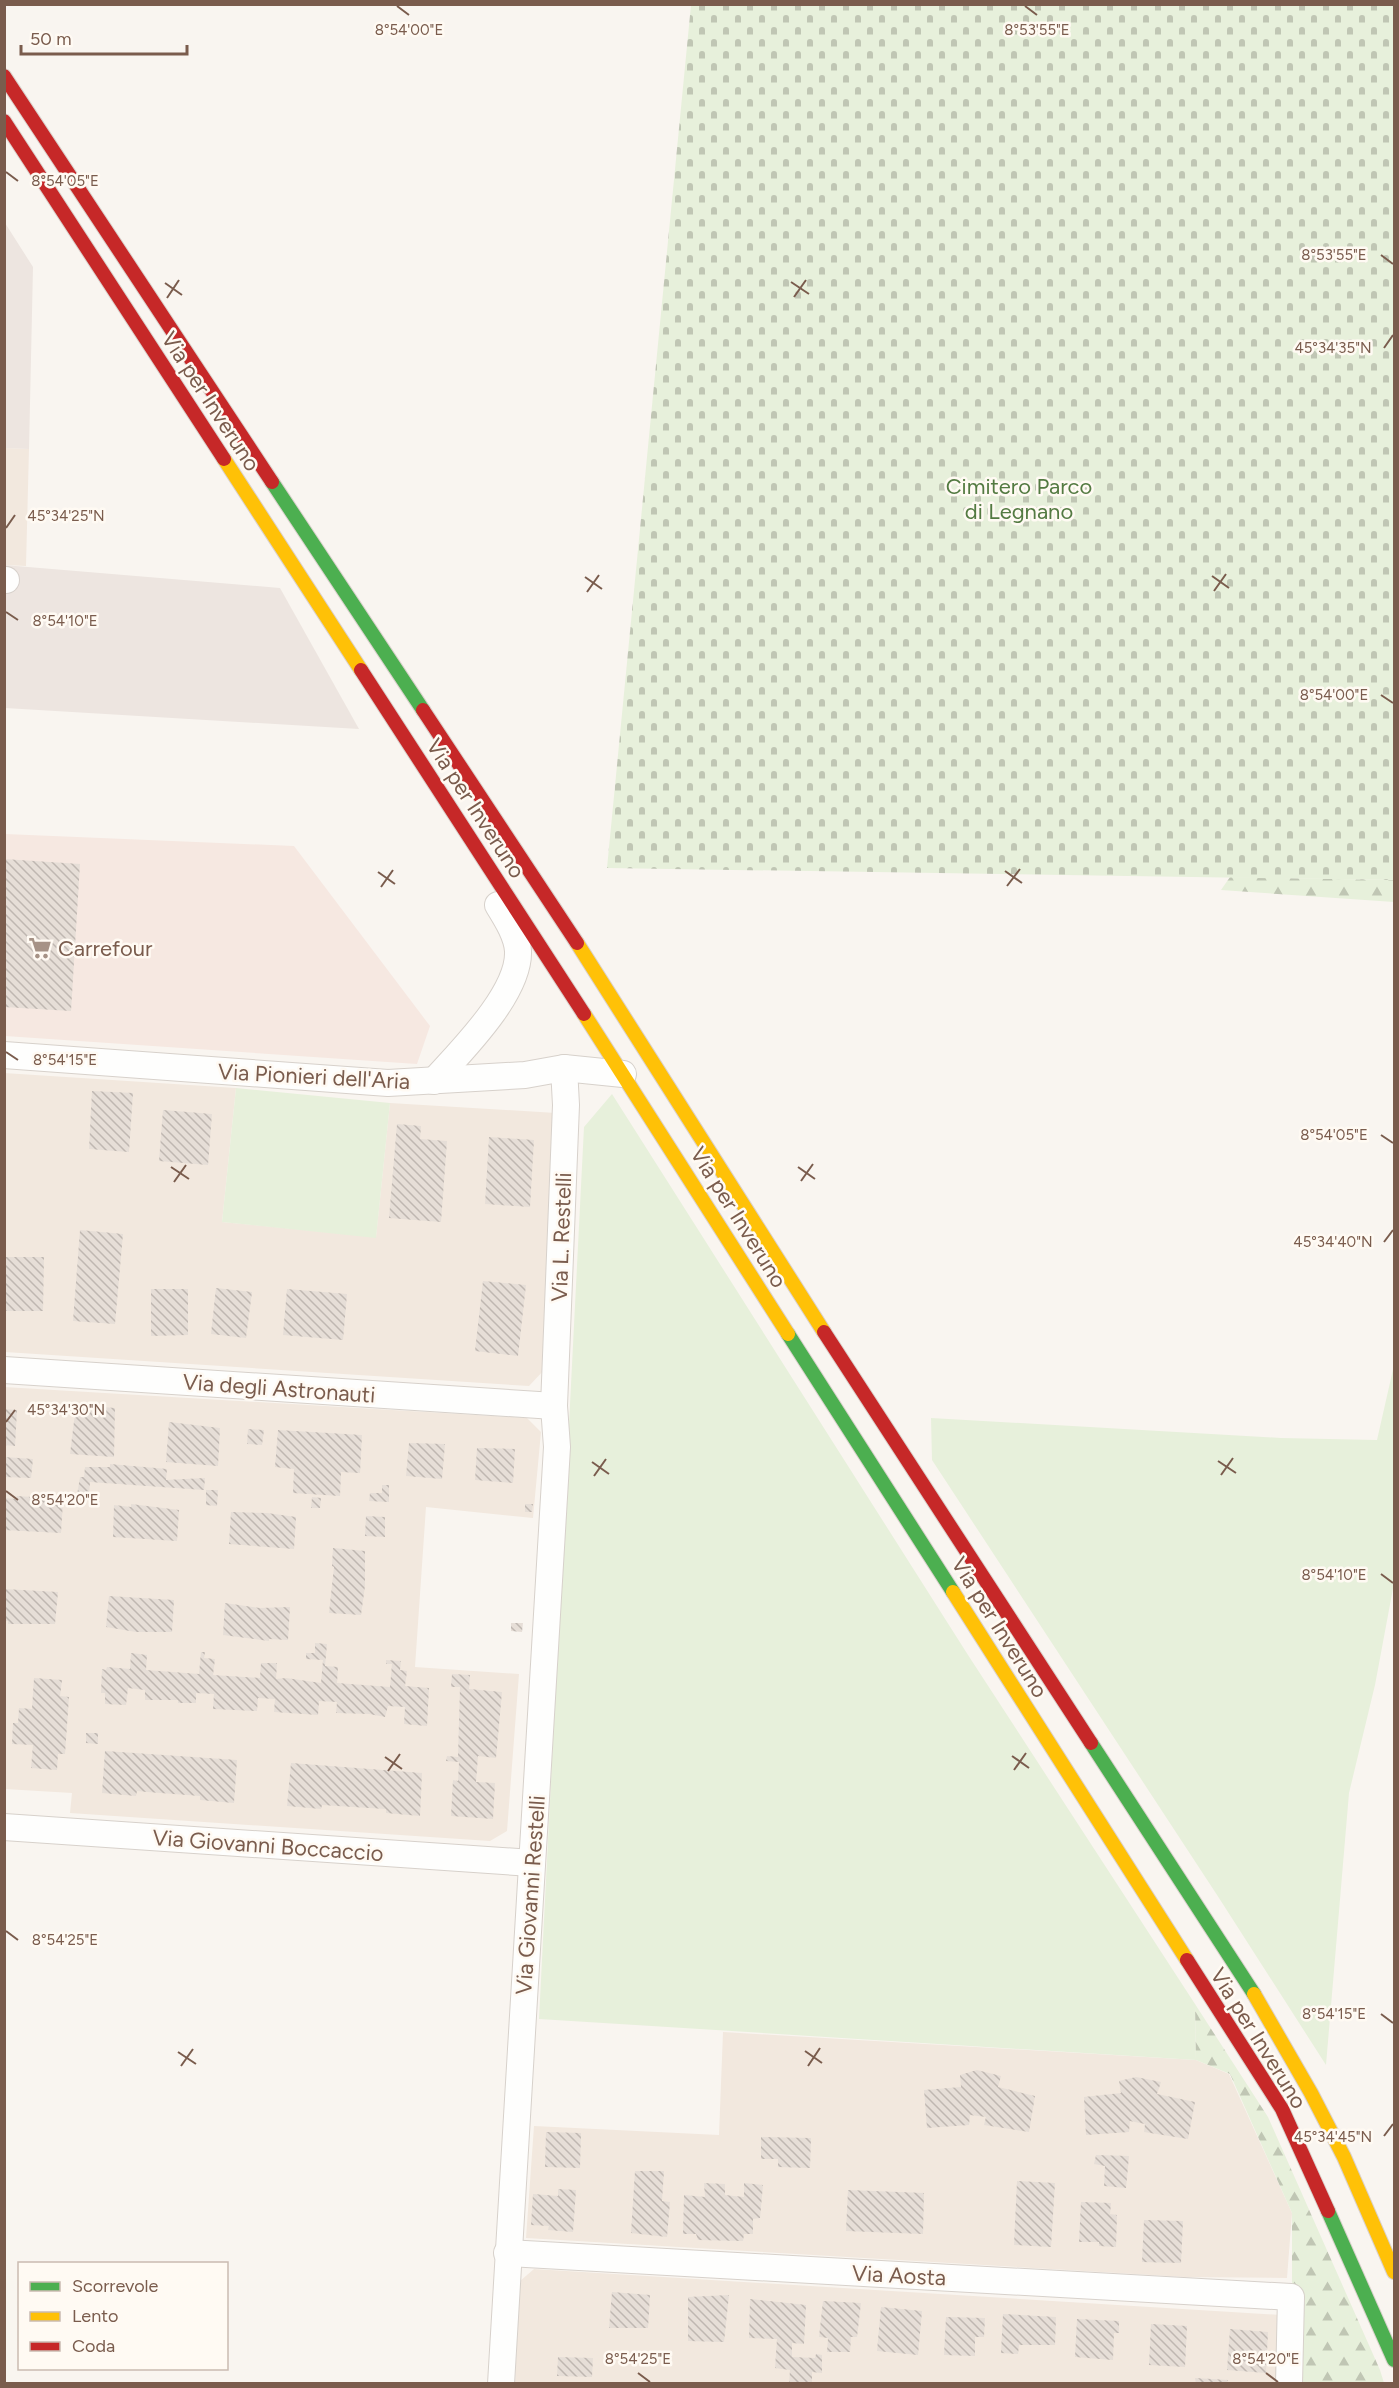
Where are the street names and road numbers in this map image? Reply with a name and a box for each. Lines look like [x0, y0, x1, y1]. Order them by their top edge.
street label: Via per Inveruno [155, 326, 266, 476]
street label: Via per Inveruno [420, 733, 531, 883]
street label: Via Pionieri dell'Aria [217, 1058, 411, 1095]
street label: Via per Inveruno [684, 1142, 793, 1293]
street label: Via L. Restelli [546, 1172, 577, 1302]
street label: Via degli Astronauti [182, 1368, 376, 1409]
street label: Via per Inveruno [945, 1552, 1054, 1703]
street label: Via Giovanni Restelli [510, 1794, 551, 1996]
street label: Via Giovanni Boccaccio [151, 1824, 384, 1867]
street label: Via per Inveruno [1204, 1963, 1313, 2114]
street label: Via Aosta [851, 2260, 947, 2291]

